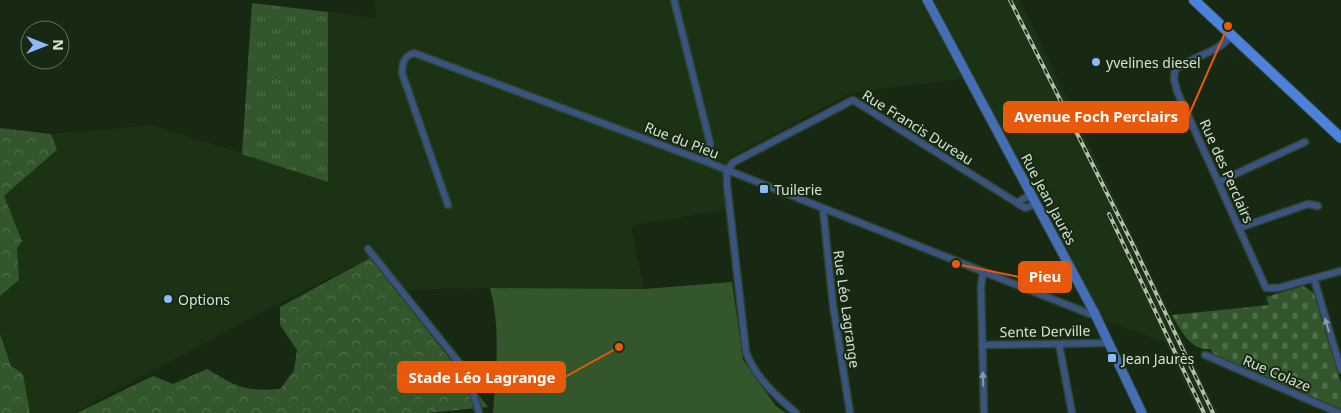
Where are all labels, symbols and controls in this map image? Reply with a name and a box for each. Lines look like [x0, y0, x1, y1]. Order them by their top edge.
north arrow [20, 20, 70, 70]
text: N [49, 39, 68, 51]
place label: yvelines diesel [1106, 53, 1201, 72]
marker: yvelines diesel [1090, 56, 1102, 68]
street label: Rue Francis Dureau [859, 85, 977, 169]
callout: Avenue Foch Perclairs [1004, 102, 1188, 132]
text: Avenue Foch Perclairs [1014, 106, 1178, 126]
street label: Rue des Perclairs [1196, 116, 1259, 226]
street label: Rue du Pieu [642, 117, 722, 163]
street label: Rue Jean Jaurès [1017, 150, 1081, 248]
place label: Tuilerie [774, 180, 822, 199]
marker: Tuilerie [758, 183, 770, 195]
street label: Rue Léo Lagrange [829, 249, 865, 369]
callout: Pieu [1019, 262, 1071, 292]
text: Pieu [1029, 266, 1061, 286]
place label: Options [178, 290, 230, 309]
marker: Options [162, 293, 174, 305]
one-way arrow [1323, 317, 1331, 332]
street label: Sente Derville [1000, 321, 1091, 341]
place label: Jean Jaurès [1120, 349, 1195, 368]
street label: Rue Colaze [1240, 350, 1314, 396]
marker: Jean Jaurès [1106, 352, 1118, 364]
callout: Stade Léo Lagrange [398, 362, 565, 392]
text: Stade Léo Lagrange [408, 367, 556, 387]
one-way arrow [979, 371, 987, 387]

